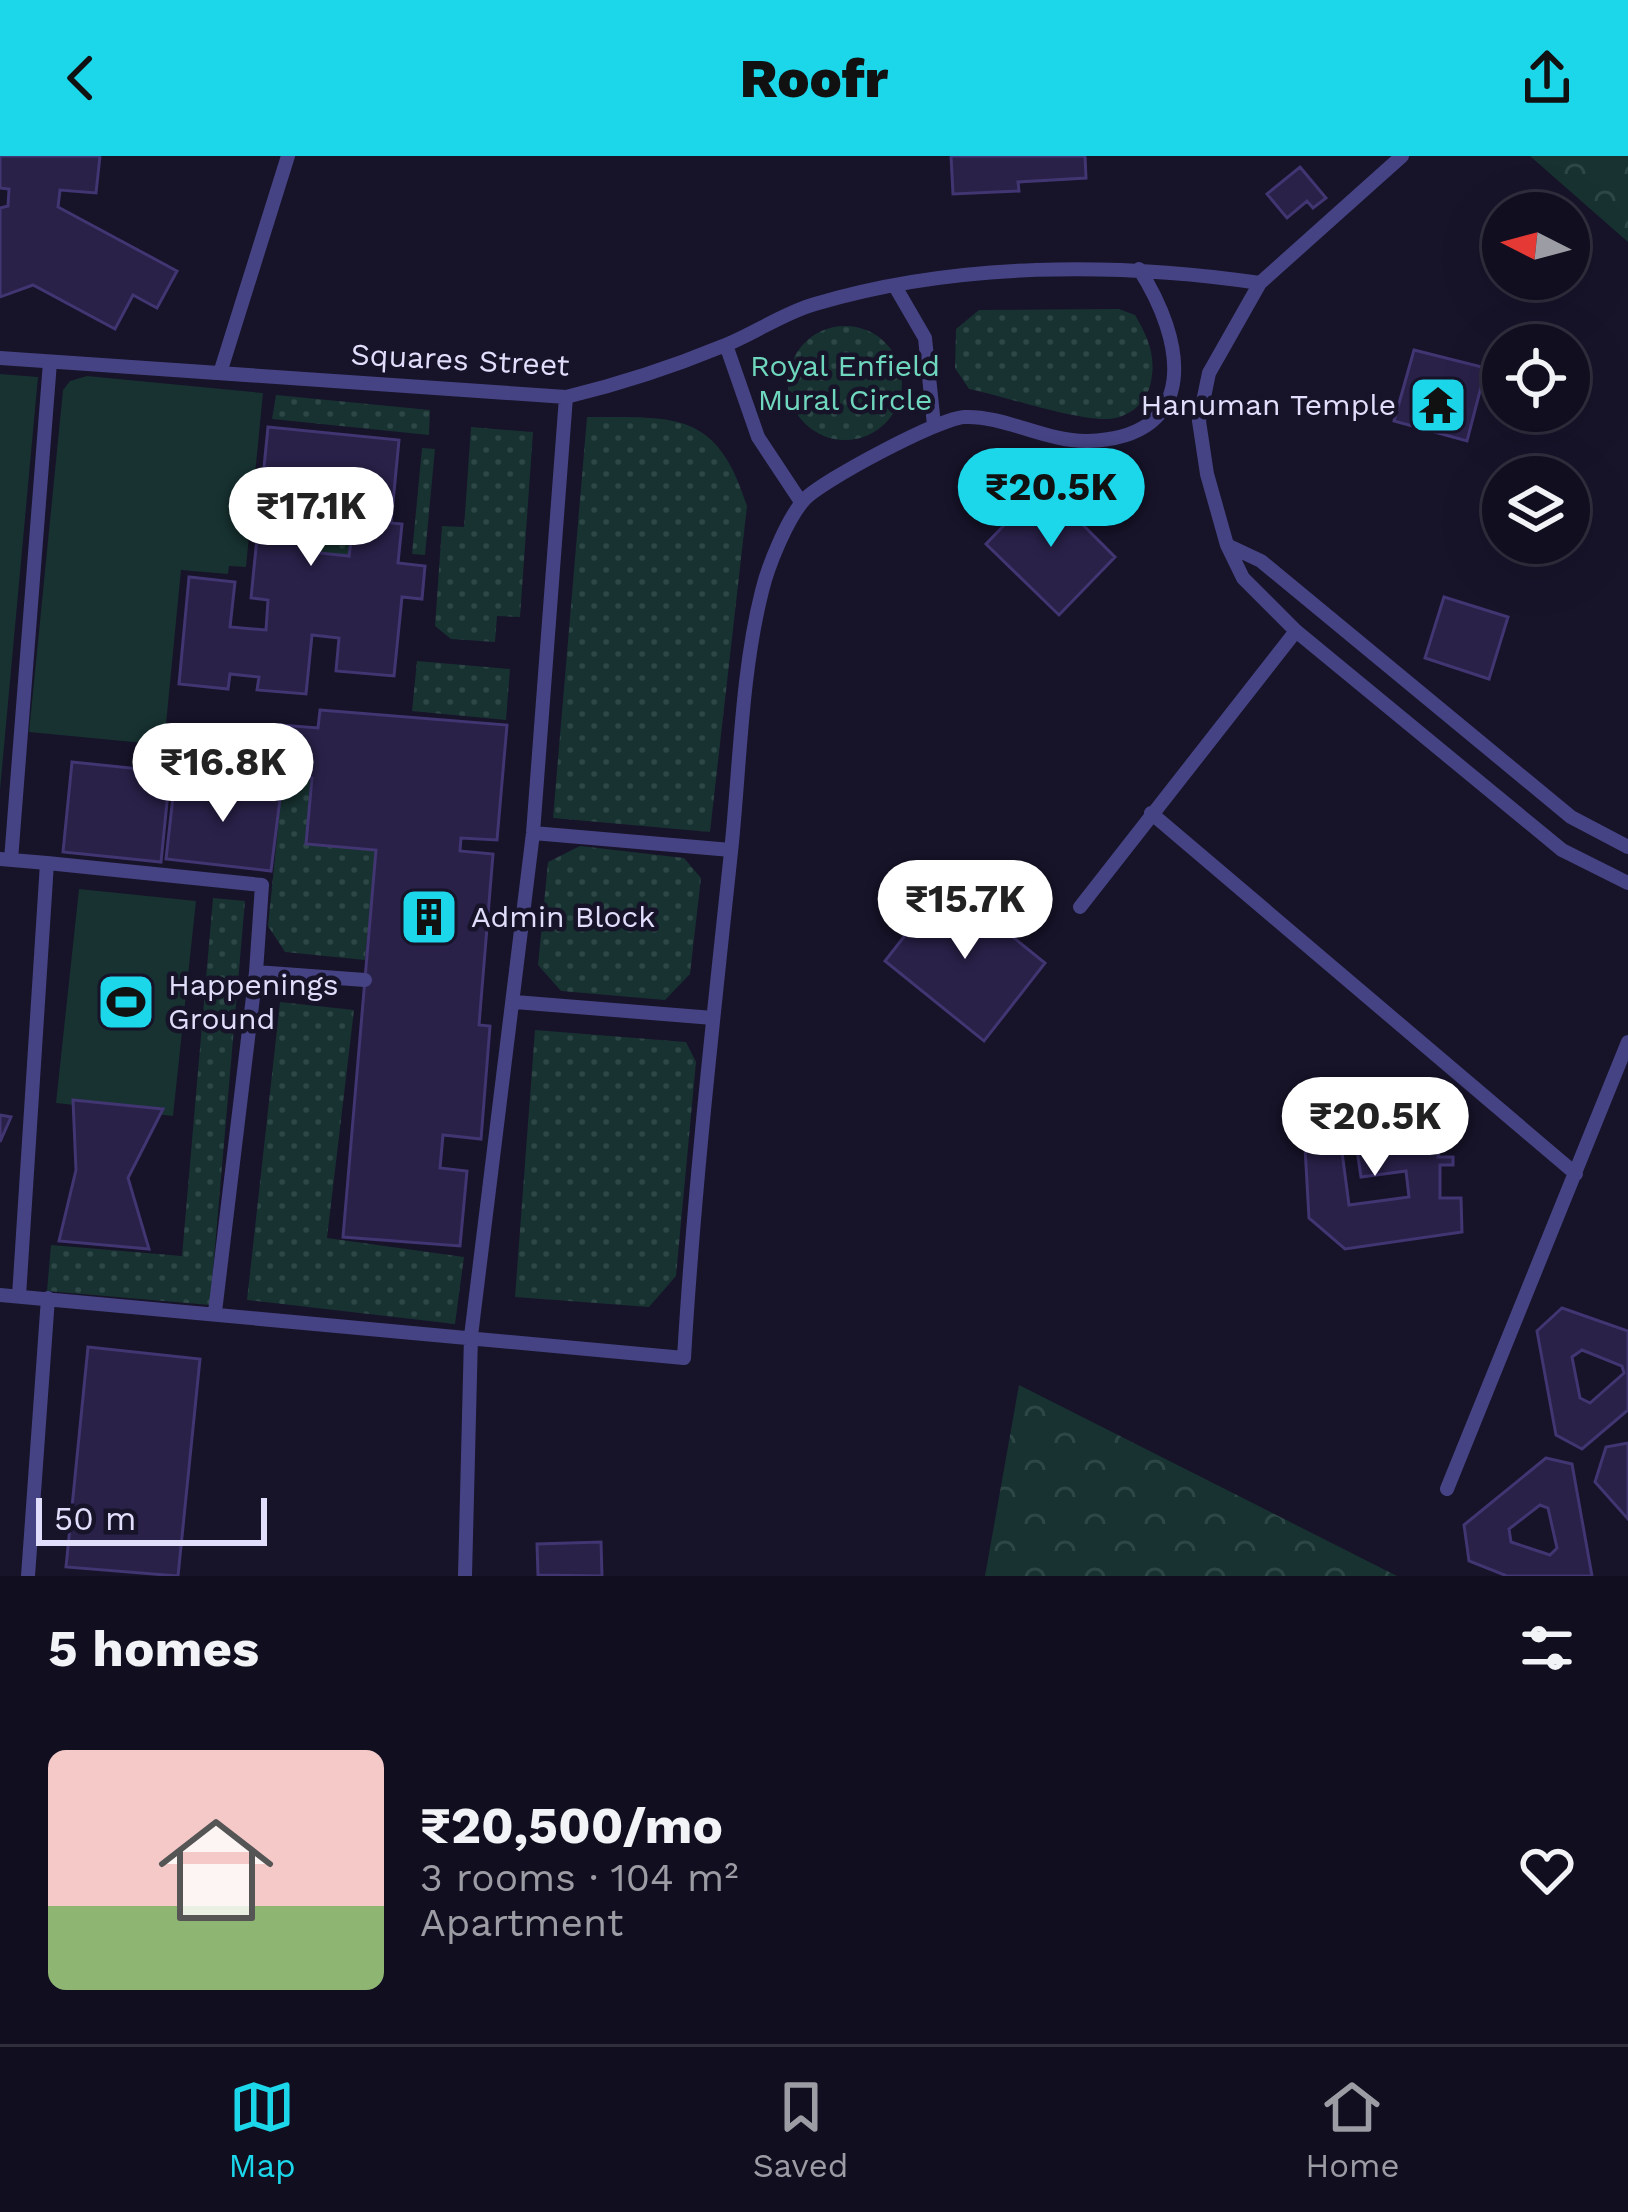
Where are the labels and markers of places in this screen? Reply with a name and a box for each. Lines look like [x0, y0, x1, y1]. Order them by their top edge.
temple icon: Hanuman Temple [1407, 374, 1469, 436]
place label: Hanuman Temple [1141, 387, 1396, 422]
pin: ₹20.5K [953, 448, 1149, 550]
pin: ₹17.1K [213, 467, 409, 569]
pin: ₹16.8K [125, 723, 321, 825]
pin: ₹15.7K [867, 860, 1063, 962]
building icon: Admin Block [398, 886, 460, 948]
place label: Admin Block [471, 899, 655, 934]
place label: Happenings Ground [168, 967, 339, 1036]
sports icon: Happenings Ground [95, 971, 157, 1033]
pin: ₹20.5K [1277, 1077, 1473, 1179]

